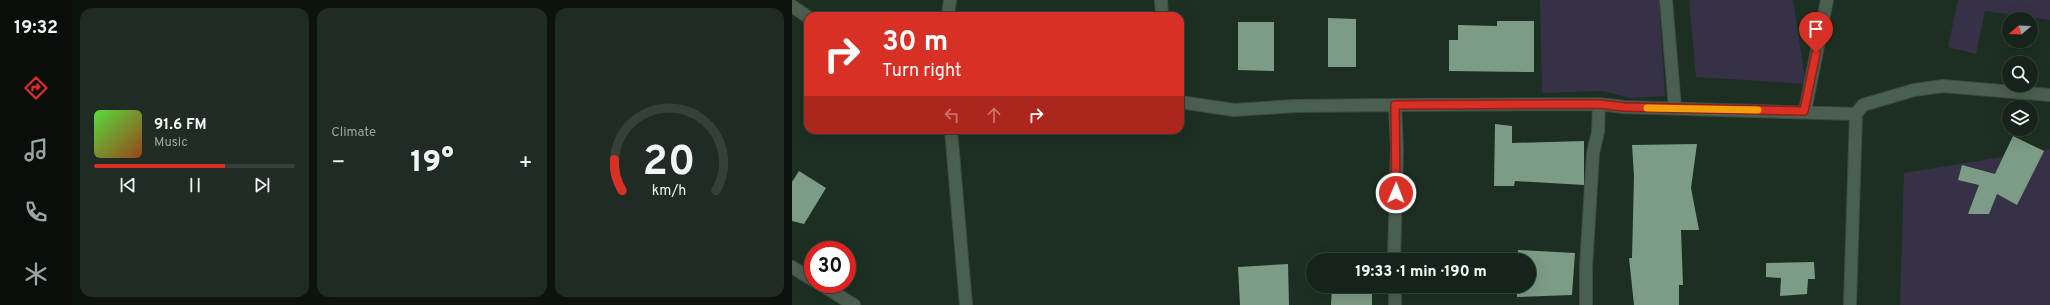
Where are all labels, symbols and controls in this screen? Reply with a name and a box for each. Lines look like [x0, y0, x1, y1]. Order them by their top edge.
pin [1799, 12, 1833, 53]
north arrow [2002, 12, 2038, 48]
map controls [2002, 12, 2038, 136]
text: 19:32 [14, 17, 58, 40]
icon: arrive [1805, 18, 1827, 40]
text: 30 m [882, 25, 948, 61]
icon: right [816, 28, 868, 80]
button: search [2002, 56, 2038, 92]
text: Turn right [882, 60, 962, 83]
icon: directions [22, 74, 50, 102]
button: layers [2002, 100, 2038, 136]
icon: left [941, 104, 963, 126]
icon: ahead [983, 104, 1005, 126]
icon: right [1025, 104, 1047, 126]
text: 91.6 FM [154, 116, 207, 135]
text: Climate [331, 125, 376, 141]
text: Music [154, 135, 188, 151]
icon: music [22, 136, 50, 164]
text: 20 [643, 136, 696, 189]
text: 19° [410, 145, 454, 182]
text: − [331, 150, 346, 177]
text: + [518, 150, 533, 177]
position arrow [1375, 172, 1417, 214]
icon: previous [117, 174, 139, 196]
icon: pause [184, 174, 206, 196]
icon: next [251, 174, 273, 196]
text: km/h [652, 181, 687, 199]
icon: phone [22, 198, 50, 226]
speed limit sign: 30 [804, 241, 856, 293]
icon: climate [22, 260, 50, 288]
text: 19:33 · 1 min · 190 m [1355, 263, 1487, 282]

